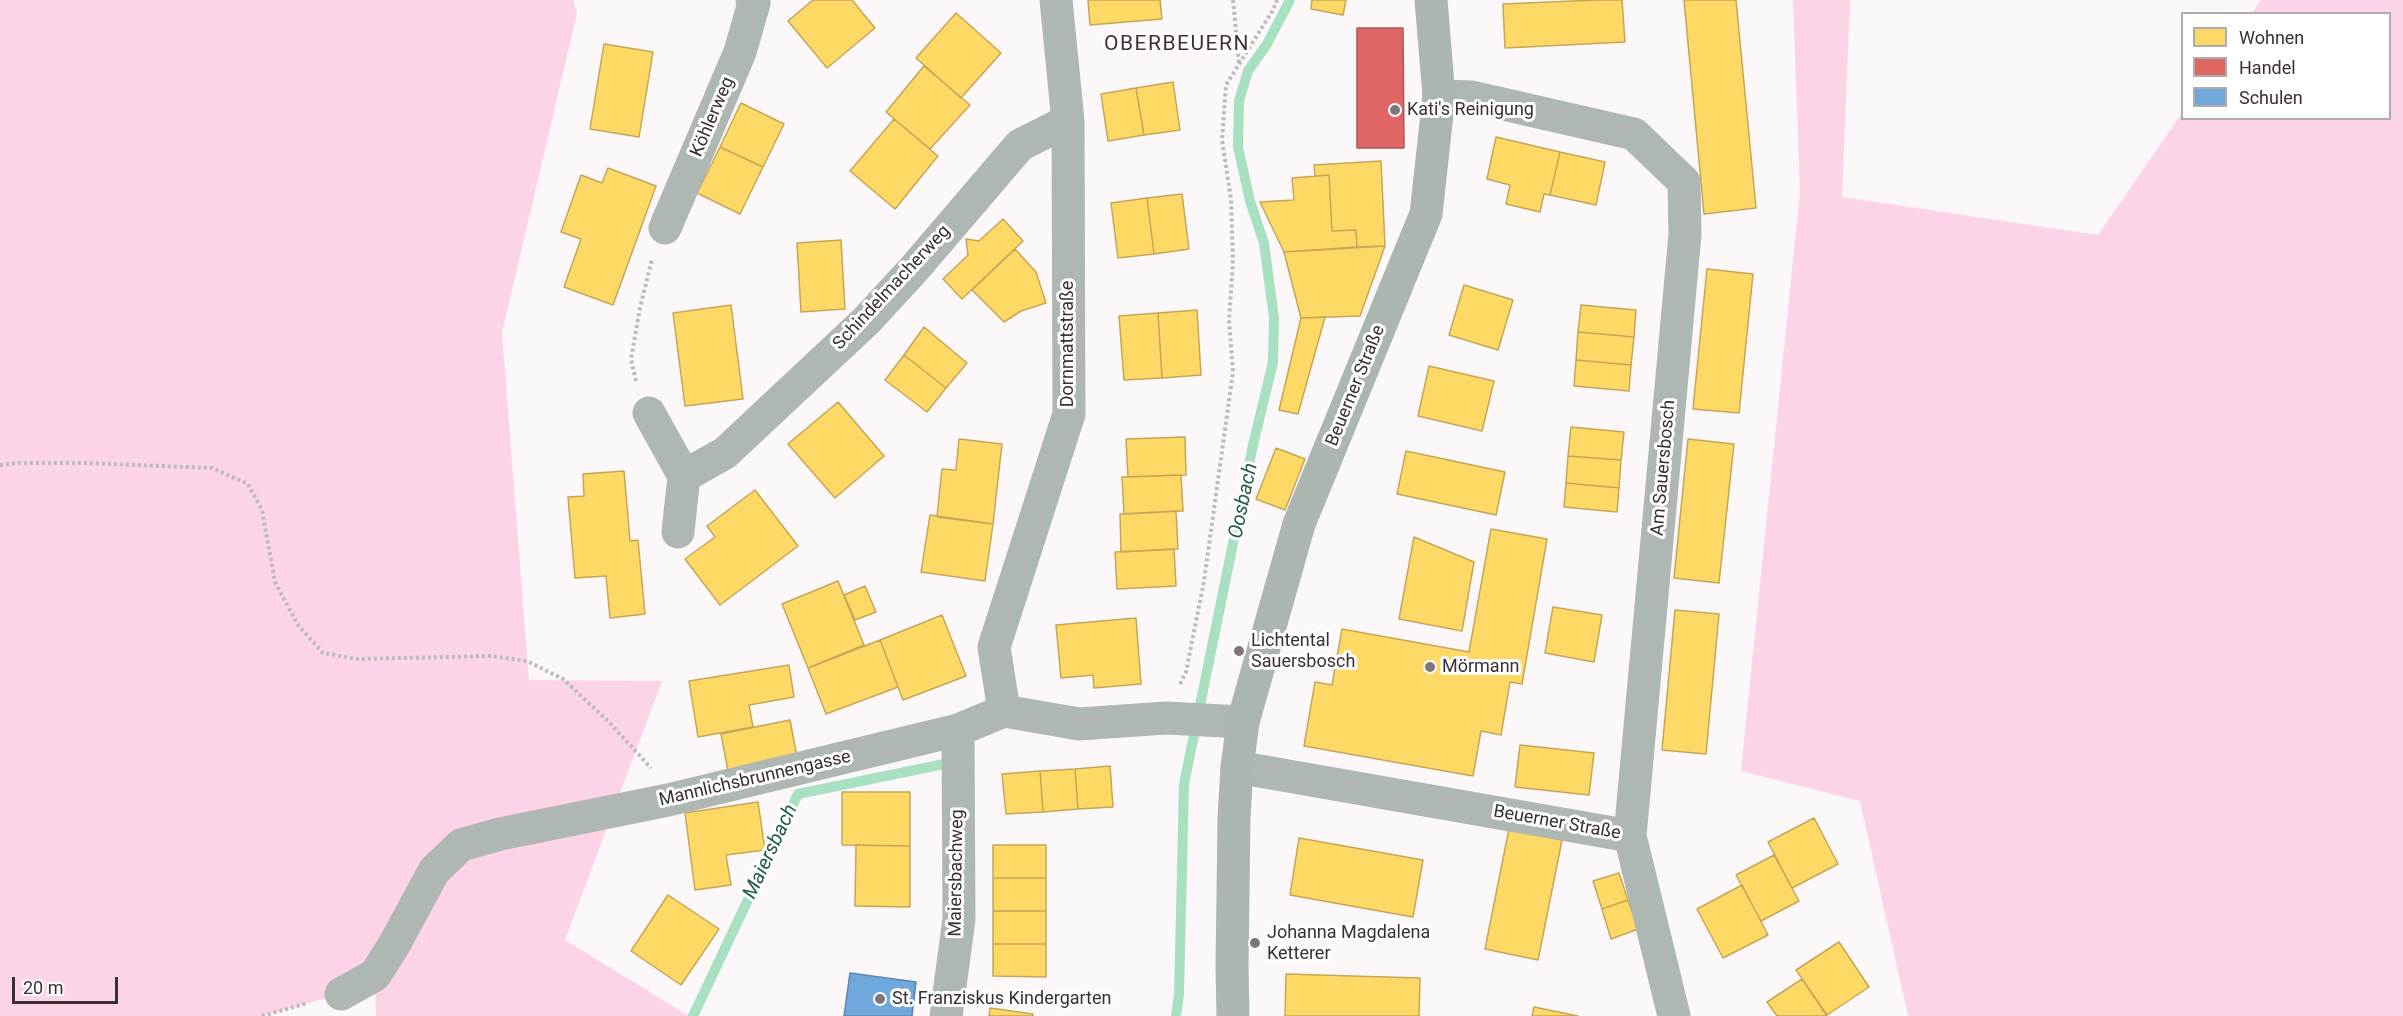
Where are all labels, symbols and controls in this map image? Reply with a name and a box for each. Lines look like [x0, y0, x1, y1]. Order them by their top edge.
legend [2181, 12, 2391, 120]
text: Wohnen [2239, 27, 2304, 48]
district label: OBERBEUERN [1104, 32, 1250, 58]
text: Handel [2239, 57, 2296, 78]
street label: Köhlerweg [687, 74, 739, 160]
text: Schulen [2239, 87, 2303, 108]
place label: Kati's Reinigung [1407, 99, 1534, 121]
marker: Kati's Reinigung [1388, 103, 1402, 117]
street label: Schindelmacherweg [829, 221, 955, 355]
street label: Dornmattstraße [1057, 281, 1079, 407]
street label: Beuerner Straße [1322, 322, 1390, 450]
street label: Am Sauersbosch [1647, 399, 1681, 537]
water label: Oosbach [1224, 461, 1264, 541]
place label: Lichtental Sauersbosch [1251, 630, 1355, 672]
marker: Lichtental Sauersbosch [1232, 644, 1246, 658]
place label: Mörmann [1442, 656, 1520, 678]
marker: Mörmann [1423, 660, 1437, 674]
street label: Mannlichsbrunnengasse [657, 746, 853, 812]
water label: Maiersbach [739, 801, 803, 903]
street label: Beuerner Straße [1492, 801, 1622, 845]
street label: Maiersbachweg [945, 809, 969, 937]
place label: Johanna Magdalena Ketterer [1267, 922, 1430, 964]
marker: Johanna Magdalena Ketterer [1248, 936, 1262, 950]
scale bar [15, 965, 122, 1003]
text: 20 m [23, 977, 63, 998]
place label: St. Franziskus Kindergarten [892, 988, 1111, 1010]
marker: St. Franziskus Kindergarten [873, 992, 887, 1006]

